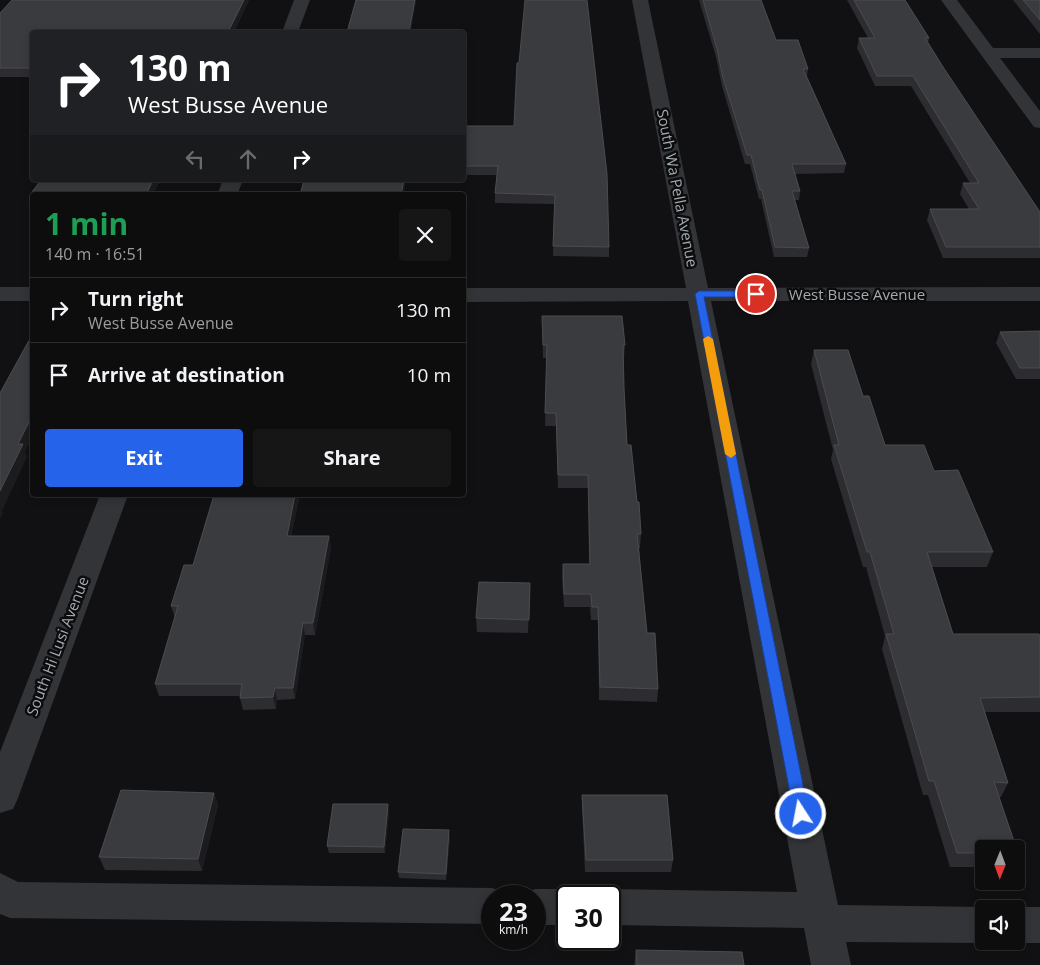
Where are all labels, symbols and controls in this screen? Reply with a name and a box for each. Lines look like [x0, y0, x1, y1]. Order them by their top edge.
text: 130 m [128, 44, 232, 91]
icon: right [45, 50, 110, 115]
text: West Busse Avenue [128, 89, 328, 119]
street label: South Wa Pella Avenue [653, 107, 703, 269]
icon: left [181, 145, 209, 173]
icon: ahead [234, 145, 262, 173]
icon: right [287, 145, 315, 173]
text: 1 min [45, 203, 128, 244]
button: close [399, 209, 451, 261]
text: 140 m · 16:51 [45, 243, 145, 265]
pin [735, 273, 777, 315]
icon: arrive [742, 280, 770, 308]
street label: West Busse Avenue [789, 284, 925, 304]
text: Turn right [88, 286, 183, 312]
icon: right [45, 296, 73, 324]
text: 130 m [396, 297, 451, 323]
text: West Busse Avenue [88, 312, 233, 334]
icon: arrive [45, 361, 73, 389]
text: Arrive at destination [88, 362, 285, 388]
text: 10 m [407, 362, 451, 388]
button: Exit [45, 429, 243, 487]
button: Share [253, 429, 451, 487]
street label: South Hi Lusi Avenue [21, 573, 93, 719]
position arrow [774, 787, 826, 839]
north arrow [975, 840, 1025, 890]
map controls [975, 840, 1025, 950]
speed limit sign: 30 [556, 885, 621, 950]
text: 23 [499, 894, 528, 928]
button: sound [975, 900, 1025, 950]
text: km/h [499, 921, 528, 938]

